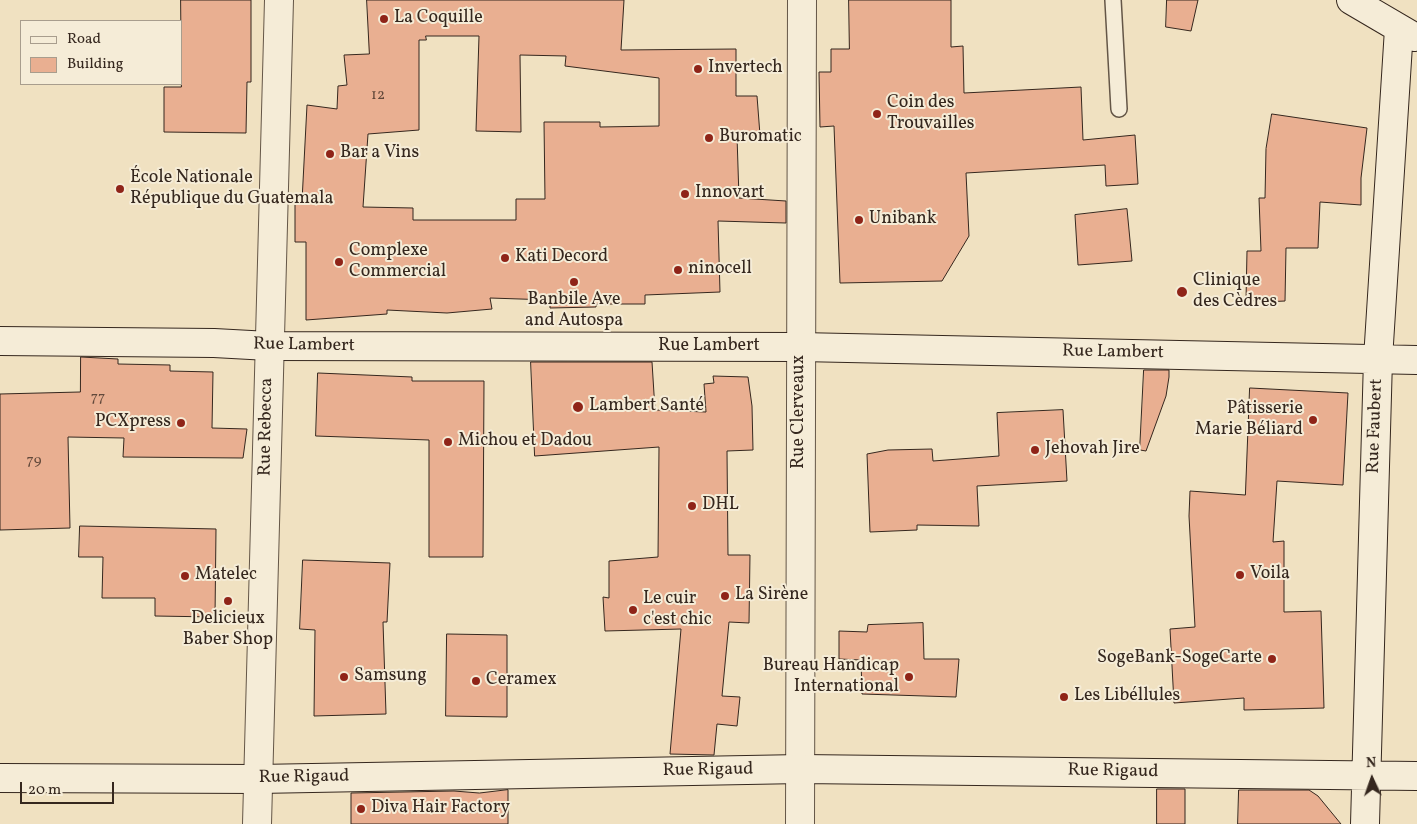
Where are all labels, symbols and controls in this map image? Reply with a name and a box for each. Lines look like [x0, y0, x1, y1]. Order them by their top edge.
place label: La Coquille [394, 8, 483, 30]
marker: La Coquille [378, 13, 390, 25]
legend [20, 20, 182, 85]
text: Road [67, 29, 101, 50]
text: Building [67, 54, 123, 75]
place label: Invertech [708, 58, 783, 80]
marker: Invertech [692, 63, 704, 75]
house number: 12 [371, 87, 385, 105]
place label: Coin des Trouvailles [887, 93, 974, 136]
marker: Coin des Trouvailles [871, 108, 883, 120]
place label: Buromatic [719, 127, 802, 149]
marker: Buromatic [703, 132, 715, 144]
place label: Bar a Vins [340, 143, 419, 165]
marker: Bar a Vins [324, 148, 336, 160]
place label: École Nationale République du Guatemala [130, 168, 333, 210]
marker: École Nationale République du Guatemala [114, 183, 126, 195]
place label: Innovart [695, 183, 765, 205]
marker: Innovart [679, 188, 691, 200]
place label: Unibank [869, 209, 937, 231]
marker: Unibank [853, 214, 865, 226]
place label: Complexe Commercial [349, 241, 446, 284]
place label: Kati Decord [515, 247, 608, 269]
marker: Kati Decord [499, 252, 511, 264]
marker: Complexe Commercial [333, 256, 345, 268]
place label: ninocell [688, 259, 752, 281]
marker: ninocell [672, 264, 684, 276]
place label: Clinique des Cèdres [1193, 271, 1277, 314]
marker: Banbile Ave and Autospa [568, 276, 580, 288]
marker: Clinique des Cèdres [1175, 285, 1189, 299]
place label: Banbile Ave and Autospa [525, 290, 623, 332]
street label: Rue Lambert [253, 334, 355, 358]
street label: Rue Lambert [658, 336, 760, 358]
street label: Rue Lambert [1062, 341, 1164, 365]
street label: Rue Clerveaux [789, 355, 811, 469]
street label: Rue Rebecca [255, 378, 279, 476]
street label: Rue Faubert [1364, 378, 1388, 474]
house number: 77 [91, 389, 105, 407]
place label: Lambert Santé [589, 396, 704, 418]
place label: Pâtisserie Marie Béliard [1195, 399, 1303, 442]
marker: Lambert Santé [571, 400, 585, 414]
place label: PCXpress [95, 412, 171, 434]
marker: Pâtisserie Marie Béliard [1307, 414, 1319, 426]
marker: PCXpress [175, 417, 187, 429]
place label: Michou et Dadou [458, 431, 592, 453]
marker: Michou et Dadou [442, 436, 454, 448]
place label: Jehovah Jire [1045, 439, 1140, 461]
marker: Jehovah Jire [1029, 444, 1041, 456]
house number: 79 [27, 452, 41, 470]
place label: DHL [702, 495, 739, 517]
marker: DHL [686, 500, 698, 512]
place label: Voila [1250, 564, 1290, 586]
place label: Matelec [195, 565, 257, 587]
marker: Voila [1234, 569, 1246, 581]
marker: Matelec [179, 570, 191, 582]
place label: La Sirène [735, 585, 808, 607]
place label: Le cuir c'est chic [643, 589, 712, 632]
marker: La Sirène [719, 590, 731, 602]
marker: Delicieux Baber Shop [222, 595, 234, 607]
marker: Le cuir c'est chic [627, 604, 639, 616]
place label: Delicieux Baber Shop [183, 609, 273, 652]
place label: SogeBank-SogeCarte [1097, 648, 1262, 670]
marker: SogeBank-SogeCarte [1266, 653, 1278, 665]
place label: Bureau Handicap International [763, 656, 899, 699]
place label: Samsung [354, 666, 427, 688]
place label: Ceramex [486, 670, 557, 692]
marker: Samsung [338, 671, 350, 683]
marker: Bureau Handicap International [903, 671, 915, 683]
marker: Ceramex [470, 675, 482, 687]
place label: Les Libéllules [1074, 686, 1180, 708]
marker: Les Libéllules [1058, 691, 1070, 703]
north arrow [1347, 754, 1397, 804]
text: N [1366, 754, 1377, 773]
street label: Rue Rigaud [662, 759, 754, 783]
street label: Rue Rigaud [1067, 760, 1159, 784]
street label: Rue Rigaud [258, 766, 350, 790]
scale bar [22, 772, 116, 804]
text: 20 m [28, 780, 61, 801]
place label: Diva Hair Factory [371, 798, 510, 820]
marker: Diva Hair Factory [355, 803, 367, 815]

